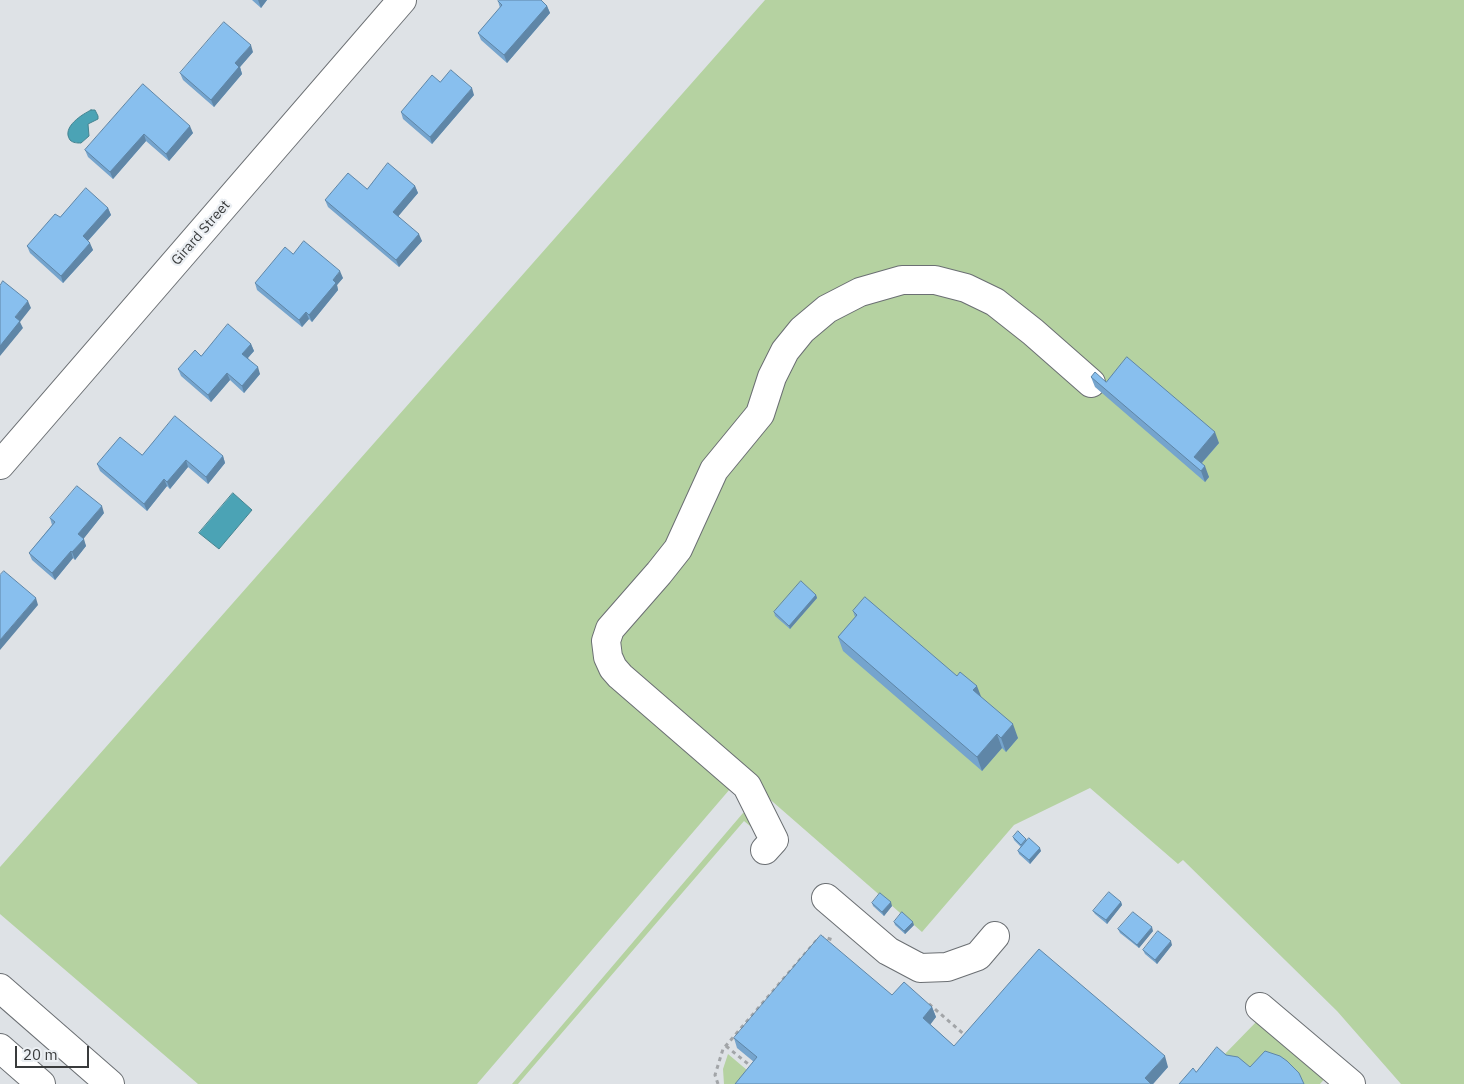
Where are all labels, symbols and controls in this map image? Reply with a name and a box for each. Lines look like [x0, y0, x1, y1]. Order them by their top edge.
street label: Girard Street [168, 197, 234, 269]
scale bar [18, 1036, 91, 1068]
text: 20 m [23, 1045, 58, 1064]

